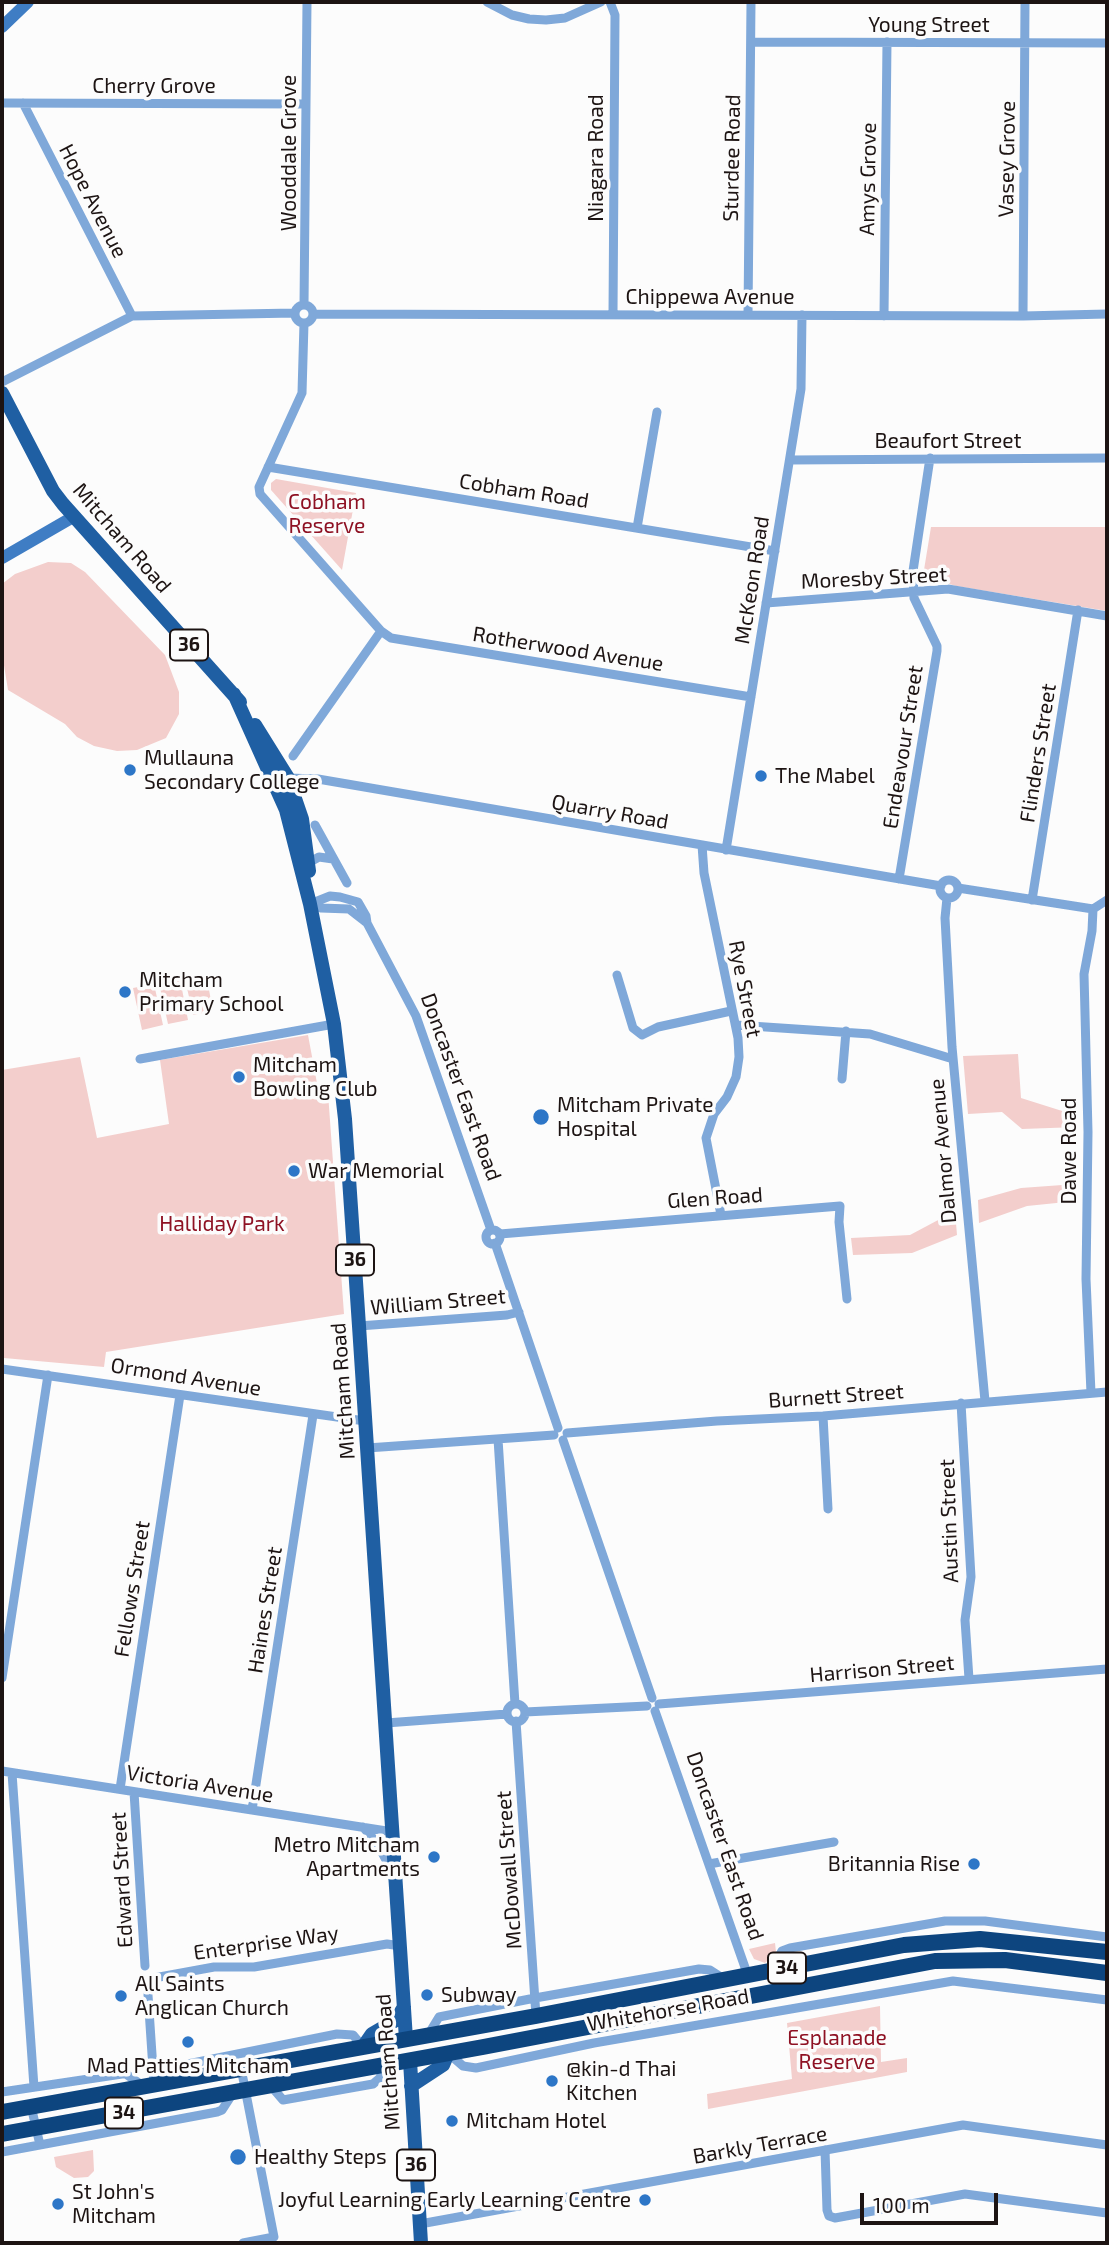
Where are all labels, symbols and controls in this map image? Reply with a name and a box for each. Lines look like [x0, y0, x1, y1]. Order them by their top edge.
street label: Young Street [868, 12, 990, 38]
street label: Cherry Grove [92, 73, 216, 99]
street label: Wooddale Grove [276, 75, 302, 231]
street label: Niagara Road [583, 94, 609, 222]
street label: Sturdee Road [718, 94, 746, 222]
street label: Vasey Grove [993, 100, 1021, 218]
street label: Amys Grove [854, 122, 882, 236]
street label: Hope Avenue [54, 140, 132, 262]
street label: Chippewa Avenue [626, 284, 794, 310]
street label: Beaufort Street [875, 428, 1021, 454]
street label: Cobham Road [457, 468, 591, 514]
street label: Mitcham Road [68, 478, 176, 598]
park label: Cobham Reserve [288, 489, 366, 539]
street label: McKeon Road [729, 514, 775, 646]
street label: Moresby Street [800, 562, 948, 594]
street label: Rotherwood Avenue [471, 621, 665, 677]
road number: 36 [170, 630, 208, 660]
street label: Endeavour Street [878, 663, 928, 831]
street label: Flinders Street [1015, 682, 1061, 824]
place label: Mullauna Secondary College [144, 745, 320, 795]
marker: Mullauna Secondary College [122, 762, 138, 778]
place label: The Mabel [775, 763, 875, 789]
marker: The Mabel [753, 768, 769, 784]
street label: Quarry Road [549, 789, 671, 835]
street label: Rye Street [723, 938, 767, 1040]
place label: Mitcham Primary School [139, 967, 284, 1017]
marker: Mitcham Primary School [117, 984, 133, 1000]
street label: Doncaster East Road [415, 990, 507, 1184]
place label: Mitcham Bowling Club [253, 1052, 377, 1102]
marker: Mitcham Bowling Club [231, 1069, 247, 1085]
street label: Dalmor Avenue [924, 1077, 962, 1225]
place label: Mitcham Private Hospital [557, 1092, 714, 1142]
street label: Dawe Road [1056, 1097, 1082, 1205]
marker: Mitcham Private Hospital [531, 1107, 551, 1127]
place label: War Memorial [308, 1158, 444, 1184]
marker: War Memorial [286, 1163, 302, 1179]
street label: Glen Road [666, 1182, 764, 1214]
park label: Halliday Park [159, 1211, 285, 1237]
road number: 36 [336, 1244, 374, 1276]
street label: William Street [369, 1284, 507, 1320]
street label: Mitcham Road [326, 1322, 360, 1460]
street label: Ormond Avenue [109, 1353, 263, 1401]
street label: Burnett Street [767, 1379, 905, 1413]
street label: Austin Street [934, 1459, 964, 1583]
street label: Fellows Street [109, 1519, 155, 1659]
street label: Haines Street [243, 1545, 287, 1675]
street label: Harrison Street [808, 1650, 956, 1688]
street label: Doncaster East Road [681, 1748, 769, 1944]
street label: Victoria Avenue [125, 1760, 275, 1808]
street label: McDowall Street [491, 1790, 527, 1950]
street label: Edward Street [106, 1812, 138, 1948]
place label: Metro Mitcham Apartments [274, 1832, 420, 1882]
marker: Metro Mitcham Apartments [426, 1849, 442, 1865]
place label: Britannia Rise [828, 1851, 960, 1877]
marker: Britannia Rise [966, 1856, 982, 1872]
street label: Enterprise Way [192, 1920, 340, 1966]
road number: 34 [768, 1952, 806, 1984]
place label: All Saints Anglican Church [135, 1971, 289, 2021]
place label: Subway [441, 1982, 517, 2008]
street label: Whitehorse Road [585, 1983, 751, 2037]
marker: Subway [419, 1987, 435, 2003]
marker: All Saints Anglican Church [113, 1988, 129, 2004]
street label: Mitcham Road [371, 1993, 405, 2131]
park label: Esplanade Reserve [787, 2025, 887, 2075]
marker: Mad Patties Mitcham [180, 2034, 196, 2050]
place label: Mad Patties Mitcham [87, 2053, 289, 2079]
place label: @kin-d Thai Kitchen [566, 2056, 676, 2106]
marker: @kin-d Thai Kitchen [544, 2073, 560, 2089]
road number: 34 [105, 2098, 143, 2128]
place label: Mitcham Hotel [466, 2108, 606, 2134]
marker: Mitcham Hotel [444, 2113, 460, 2129]
street label: Barkly Terrace [691, 2121, 829, 2169]
place label: Healthy Steps [254, 2144, 387, 2170]
marker: Healthy Steps [228, 2147, 248, 2167]
road number: 36 [397, 2150, 435, 2180]
scale bar [864, 2178, 1002, 2222]
place label: St John's Mitcham [72, 2179, 156, 2229]
place label: Joyful Learning Early Learning Centre [278, 2187, 631, 2213]
marker: Joyful Learning Early Learning Centre [637, 2192, 653, 2208]
text: 100 m [873, 2192, 930, 2217]
marker: St John's Mitcham [50, 2196, 66, 2212]

